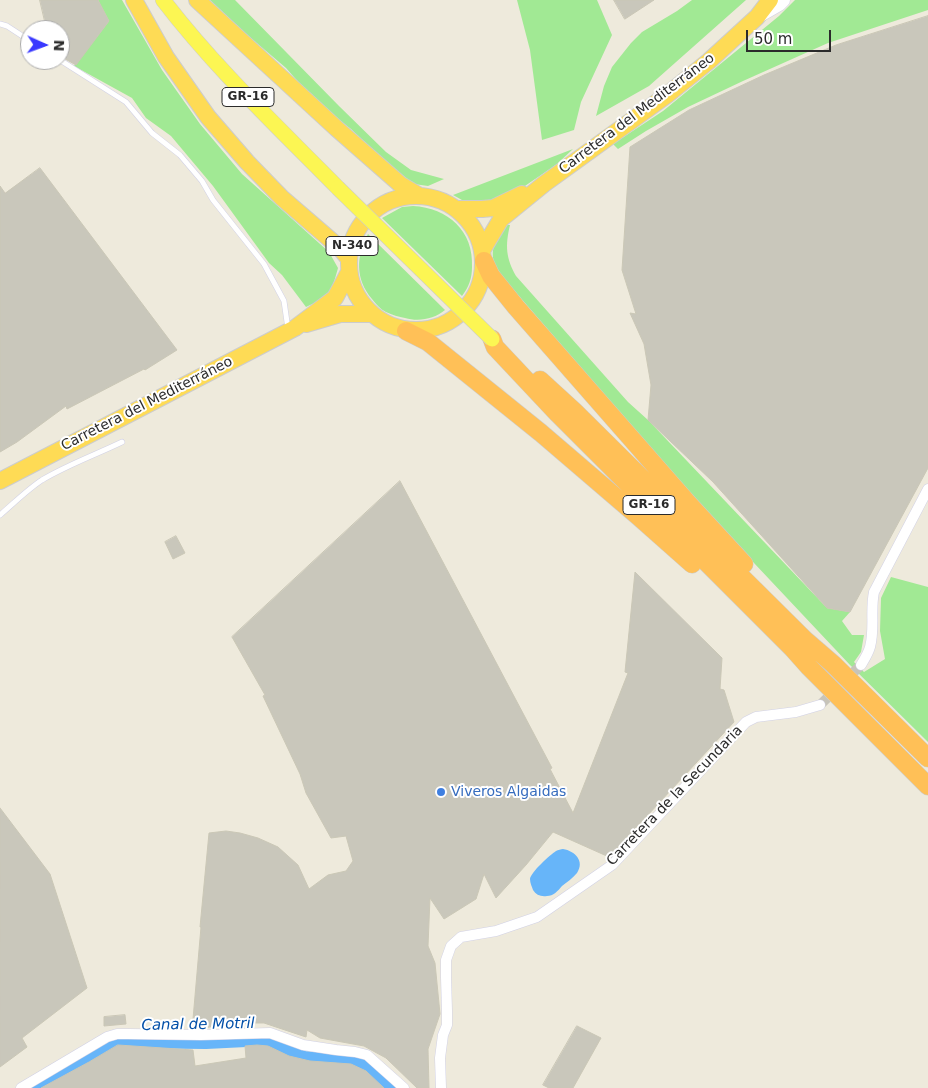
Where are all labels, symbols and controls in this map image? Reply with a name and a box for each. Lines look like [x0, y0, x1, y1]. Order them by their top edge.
north arrow [20, 20, 70, 70]
scale bar [748, 20, 833, 52]
text: 50 m [754, 30, 792, 48]
text: N [51, 39, 67, 52]
street label: Carretera del Mediterráneo [556, 50, 718, 178]
road number: GR-16 [222, 88, 274, 106]
road number: N-340 [326, 237, 378, 256]
street label: Carretera del Mediterráneo [58, 353, 236, 455]
road number: GR-16 [623, 496, 675, 514]
street label: Carretera de la Secundaria [604, 722, 746, 870]
place label: Viveros Algaidas [451, 784, 566, 800]
marker: Viveros Algaidas [435, 786, 447, 798]
water label: Canal de Motril [141, 1015, 255, 1035]

